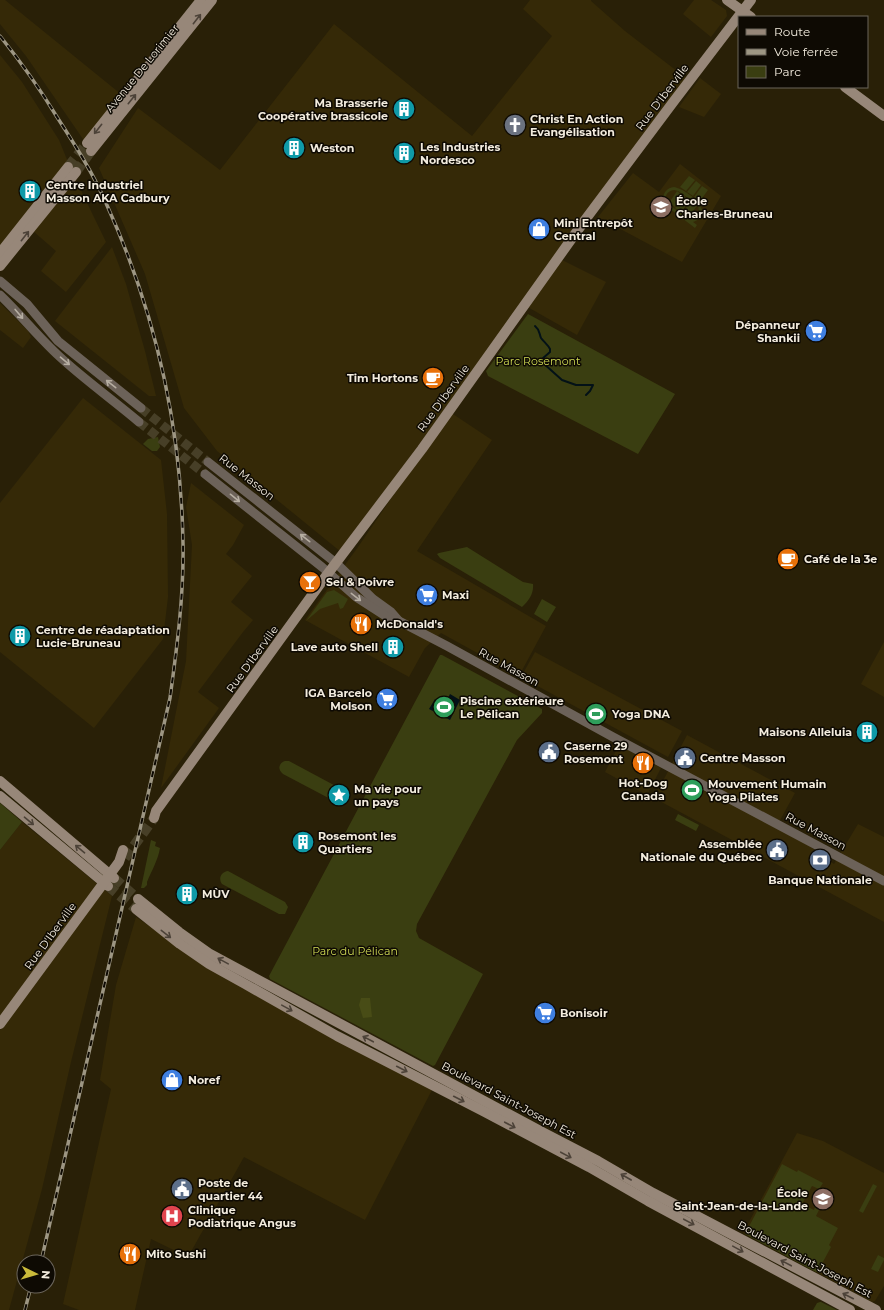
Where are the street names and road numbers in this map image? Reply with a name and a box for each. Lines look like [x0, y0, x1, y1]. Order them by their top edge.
street label: Avenue De Lorimier [102, 21, 182, 115]
street label: Rue D'Iberville [632, 61, 692, 133]
street label: Rue D'Iberville [414, 361, 472, 434]
street label: Rue Masson [216, 451, 278, 503]
street label: Rue D'Iberville [223, 622, 281, 695]
street label: Rue Masson [476, 645, 542, 689]
street label: Rue Masson [783, 809, 849, 853]
street label: Rue D'Iberville [21, 899, 79, 972]
street label: Boulevard Saint-Joseph Est [439, 1059, 579, 1142]
street label: Boulevard Saint-Joseph Est [735, 1218, 875, 1301]

